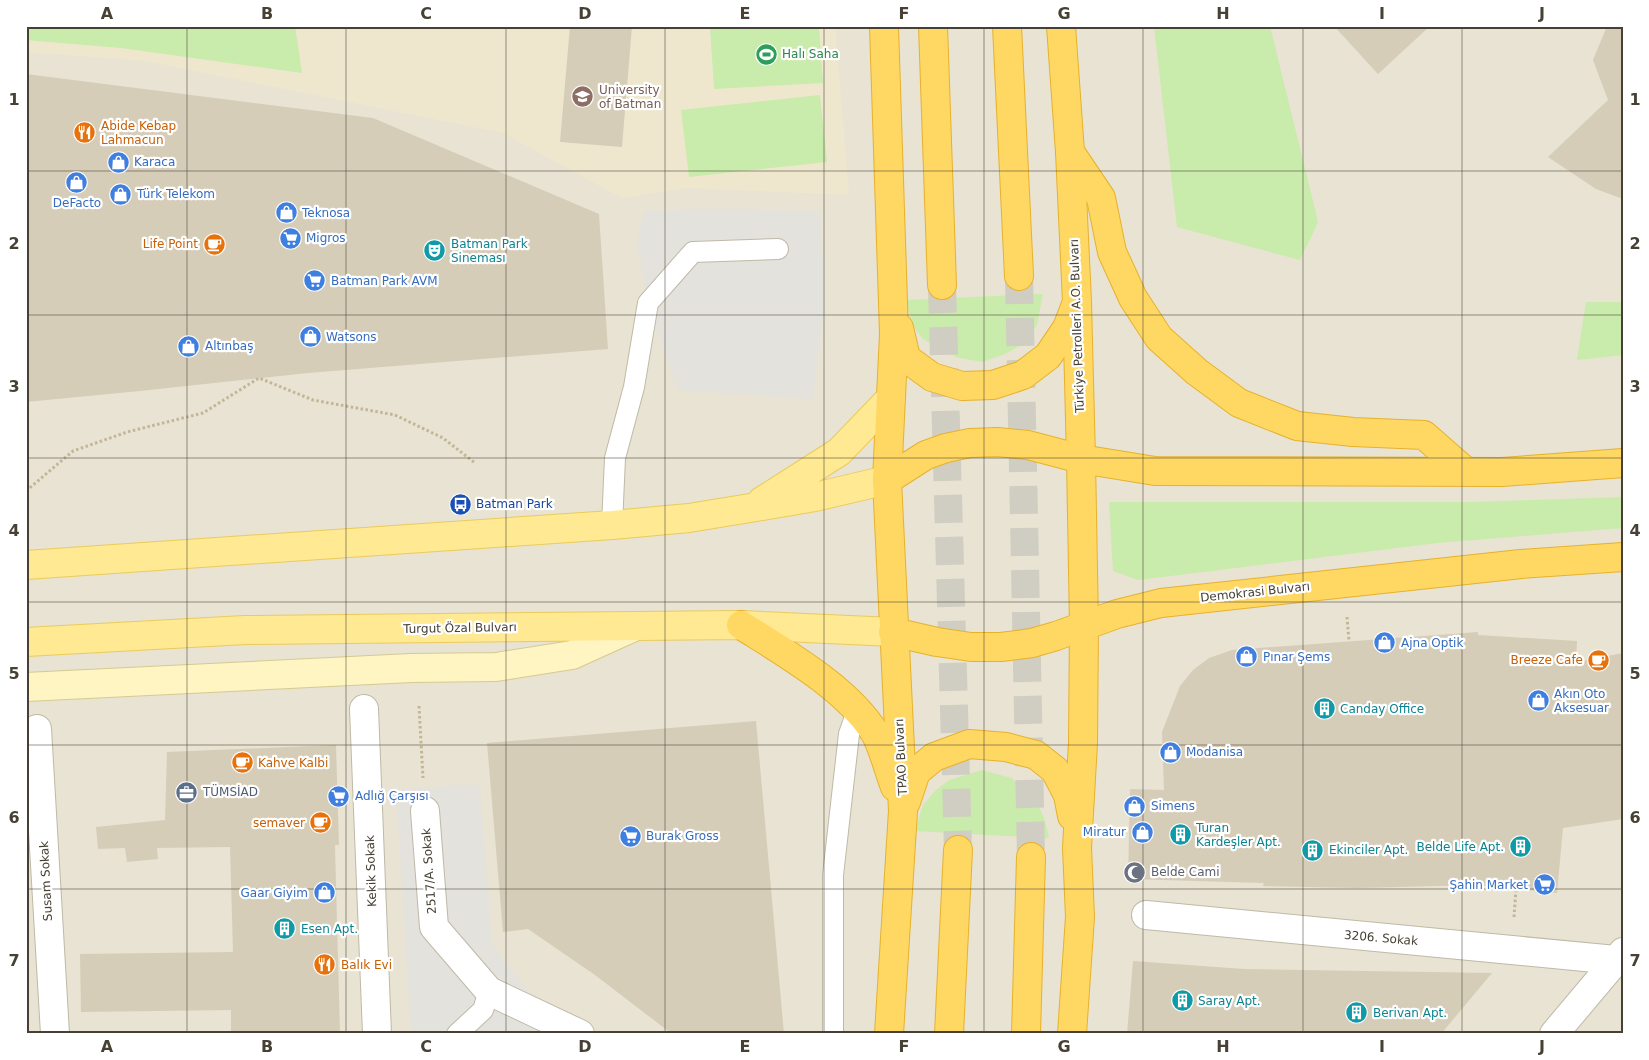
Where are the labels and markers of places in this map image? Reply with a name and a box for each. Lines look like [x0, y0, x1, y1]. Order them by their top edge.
sports icon: Halı Saha [754, 42, 778, 66]
place label: Halı Saha [782, 47, 839, 61]
place label: University of Batman [599, 83, 661, 111]
school or university icon: University of Batman [571, 85, 595, 109]
place label: Abide Kebap Lahmacun [101, 119, 176, 147]
restaurant icon: Abide Kebap Lahmacun [73, 121, 97, 145]
shop icon: Karaca [106, 150, 130, 174]
place label: Karaca [134, 155, 175, 169]
shop icon: DeFacto [65, 170, 89, 194]
shop icon: Türk Telekom [109, 182, 133, 206]
place label: Türk Telekom [136, 187, 215, 201]
place label: DeFacto [53, 196, 101, 210]
shop icon: Teknosa [274, 201, 298, 225]
place label: Teknosa [301, 206, 350, 220]
supermarket icon: Migros [278, 226, 302, 250]
place label: Migros [306, 231, 346, 245]
cafe icon: Life Point [202, 232, 226, 256]
place label: Life Point [143, 237, 198, 251]
place label: Batman Park Sineması [451, 237, 528, 265]
theatre icon: Batman Park Sineması [423, 239, 447, 263]
supermarket icon: Batman Park AVM [303, 269, 327, 293]
place label: Batman Park AVM [331, 274, 438, 288]
shop icon: Watsons [298, 325, 322, 349]
place label: Watsons [326, 330, 377, 344]
shop icon: Altınbaş [177, 334, 201, 358]
place label: Altınbaş [205, 339, 253, 353]
bus stop icon: Batman Park [448, 492, 472, 516]
place label: Batman Park [476, 497, 553, 511]
shop icon: Ajna Optik [1373, 631, 1397, 655]
place label: Ajna Optik [1401, 636, 1463, 650]
shop icon: Pınar Şems [1235, 645, 1259, 669]
cafe icon: Breeze Cafe [1587, 648, 1611, 672]
place label: Pınar Şems [1263, 650, 1330, 664]
place label: Breeze Cafe [1510, 653, 1583, 667]
place label: Akın Oto Aksesuar [1554, 687, 1609, 715]
shop icon: Akın Oto Aksesuar [1526, 689, 1550, 713]
building icon: Canday Office [1312, 697, 1336, 721]
place label: Canday Office [1340, 702, 1424, 716]
shop icon: Modanisa [1158, 740, 1182, 764]
place label: Modanisa [1186, 745, 1243, 759]
cafe icon: Kahve Kalbi [230, 751, 254, 775]
place label: Kahve Kalbi [258, 756, 328, 770]
office icon: TÜMSİAD [175, 780, 199, 804]
place label: TÜMSİAD [202, 783, 258, 799]
supermarket icon: Adlığ Çarşısı [327, 784, 351, 808]
place label: Adlığ Çarşısı [355, 789, 429, 803]
shop icon: Simens [1123, 794, 1147, 818]
place label: Simens [1151, 799, 1195, 813]
cafe icon: semaver [309, 811, 333, 835]
place label: semaver [253, 816, 305, 830]
shop icon: Miratur [1130, 820, 1154, 844]
place label: Turan Kardeşler Apt. [1195, 821, 1281, 849]
building icon: Turan Kardeşler Apt. [1168, 823, 1192, 847]
supermarket icon: Burak Gross [618, 824, 642, 848]
place label: Miratur [1083, 825, 1126, 839]
place label: Burak Gross [646, 829, 719, 843]
building icon: Belde Life Apt. [1508, 835, 1532, 859]
building icon: Ekinciler Apt. [1301, 838, 1325, 862]
place label: Belde Life Apt. [1416, 840, 1504, 854]
place label: Ekinciler Apt. [1329, 843, 1408, 857]
mosque icon: Belde Cami [1123, 860, 1147, 884]
place label: Belde Cami [1151, 865, 1220, 879]
supermarket icon: Şahin Market [1532, 873, 1556, 897]
place label: Şahin Market [1449, 878, 1528, 892]
shop icon: Gaar Giyim [312, 881, 336, 905]
place label: Gaar Giyim [240, 886, 308, 900]
building icon: Esen Apt. [273, 917, 297, 941]
place label: Esen Apt. [301, 922, 358, 936]
restaurant icon: Balık Evi [313, 953, 337, 977]
place label: Balık Evi [341, 958, 392, 972]
building icon: Saray Apt. [1170, 989, 1194, 1013]
place label: Saray Apt. [1198, 994, 1261, 1008]
building icon: Berivan Apt. [1345, 1001, 1369, 1025]
place label: Berivan Apt. [1373, 1006, 1447, 1020]

